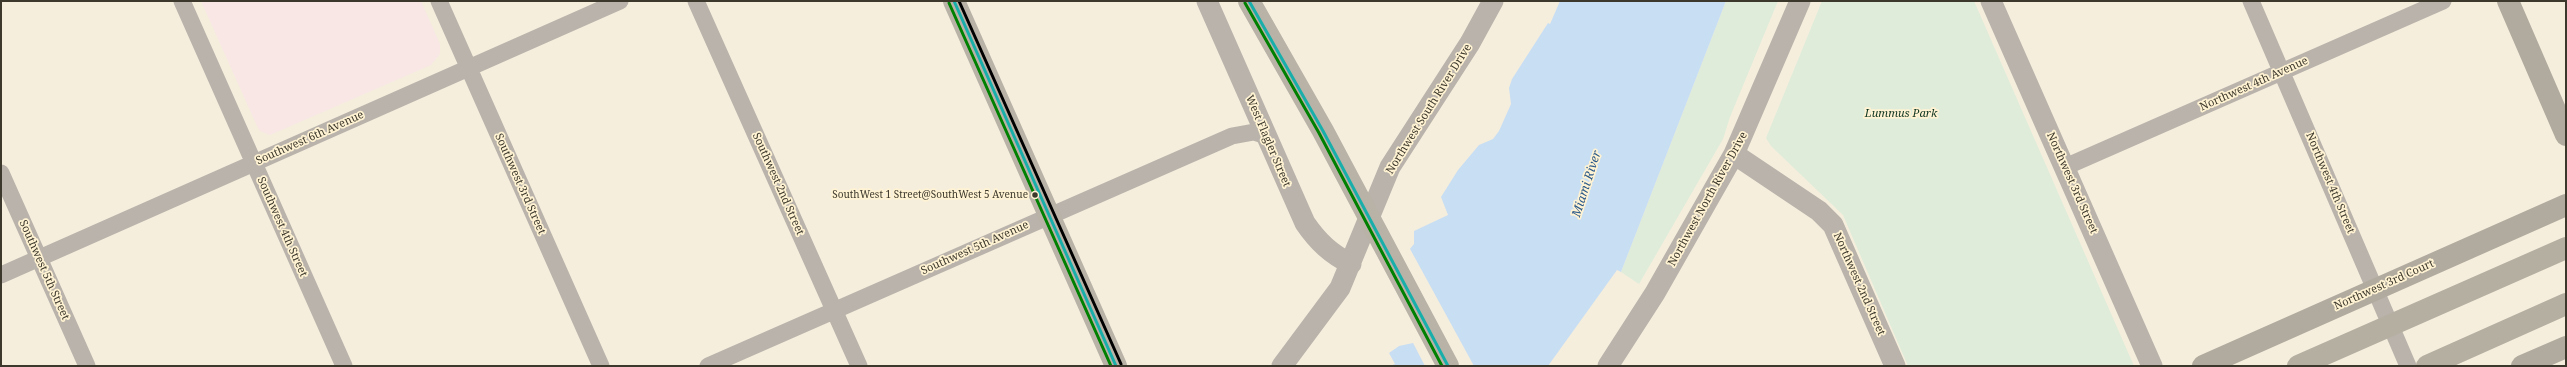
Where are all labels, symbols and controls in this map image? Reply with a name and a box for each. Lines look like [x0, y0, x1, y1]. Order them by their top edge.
street label: Northwest South River Drive [1383, 42, 1475, 176]
street label: Northwest 4th Avenue [2198, 54, 2310, 114]
street label: West Flagler Street [1243, 93, 1293, 189]
park label: Lummus Park [1865, 107, 1937, 121]
street label: Southwest 6th Avenue [254, 108, 366, 168]
street label: Northwest North River Drive [1666, 130, 1750, 268]
street label: Northwest 3rd Street [2044, 130, 2100, 236]
street label: Southwest 2nd Street [749, 131, 807, 237]
street label: Northwest 4th Street [2303, 131, 2357, 235]
street label: Southwest 3rd Street [492, 132, 548, 236]
water label: Miami River [1569, 149, 1605, 219]
street label: Southwest 4th Street [254, 175, 310, 279]
place label: SouthWest 1 Street@SouthWest 5 Avenue [832, 189, 1028, 201]
marker: SouthWest 1 Street@SouthWest 5 Avenue [1030, 190, 1040, 200]
street label: Southwest 5th Street [16, 218, 72, 322]
street label: Southwest 5th Avenue [919, 218, 1031, 278]
street label: Northwest 2nd Street [1830, 230, 1888, 338]
street label: Northwest 3rd Court [2332, 257, 2436, 313]

